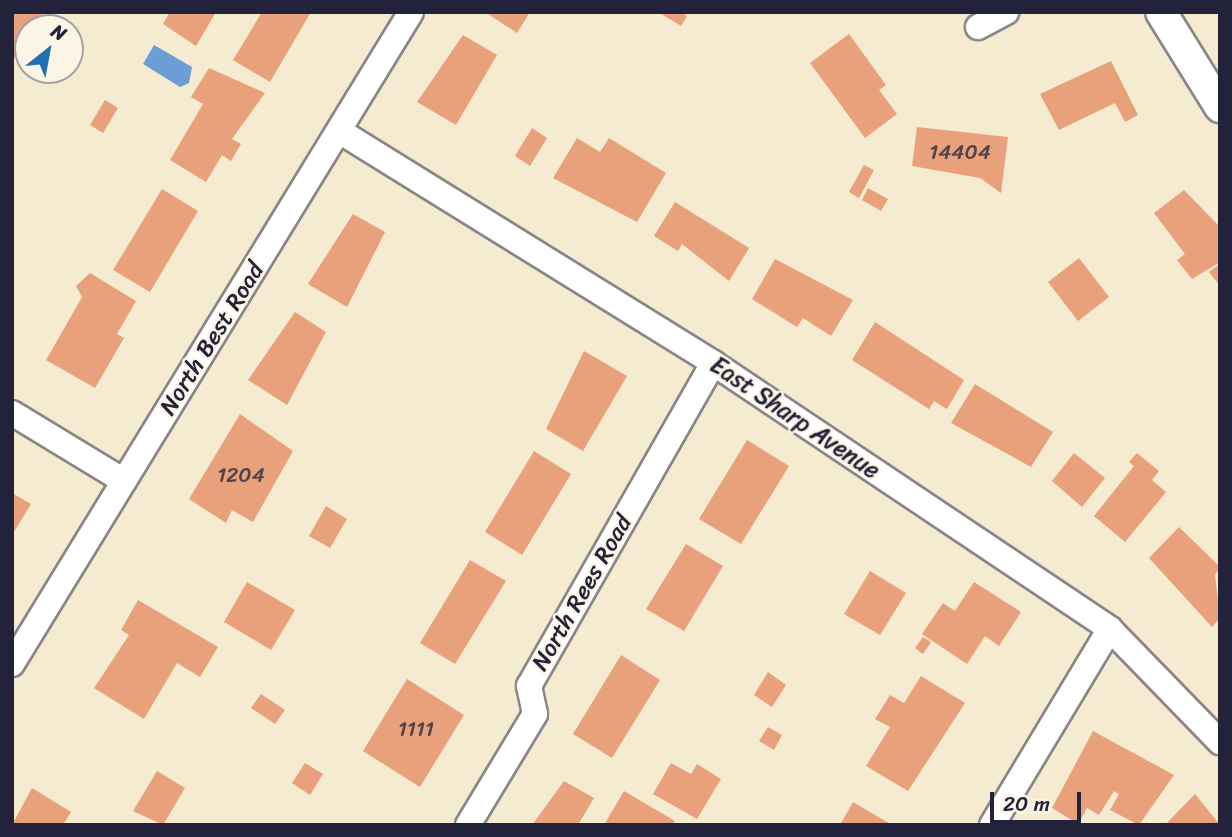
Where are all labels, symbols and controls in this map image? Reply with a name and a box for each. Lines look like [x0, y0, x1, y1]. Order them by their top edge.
north arrow [14, 14, 84, 84]
text: N [45, 15, 73, 50]
house number: 14404 [929, 139, 991, 165]
street label: North Best Road [154, 257, 270, 421]
street label: East Sharp Avenue [705, 351, 885, 485]
house number: 1204 [217, 462, 265, 488]
street label: North Rees Road [526, 510, 638, 676]
house number: 1111 [398, 716, 434, 742]
scale bar [994, 778, 1085, 822]
text: 20 m [1003, 785, 1050, 823]

